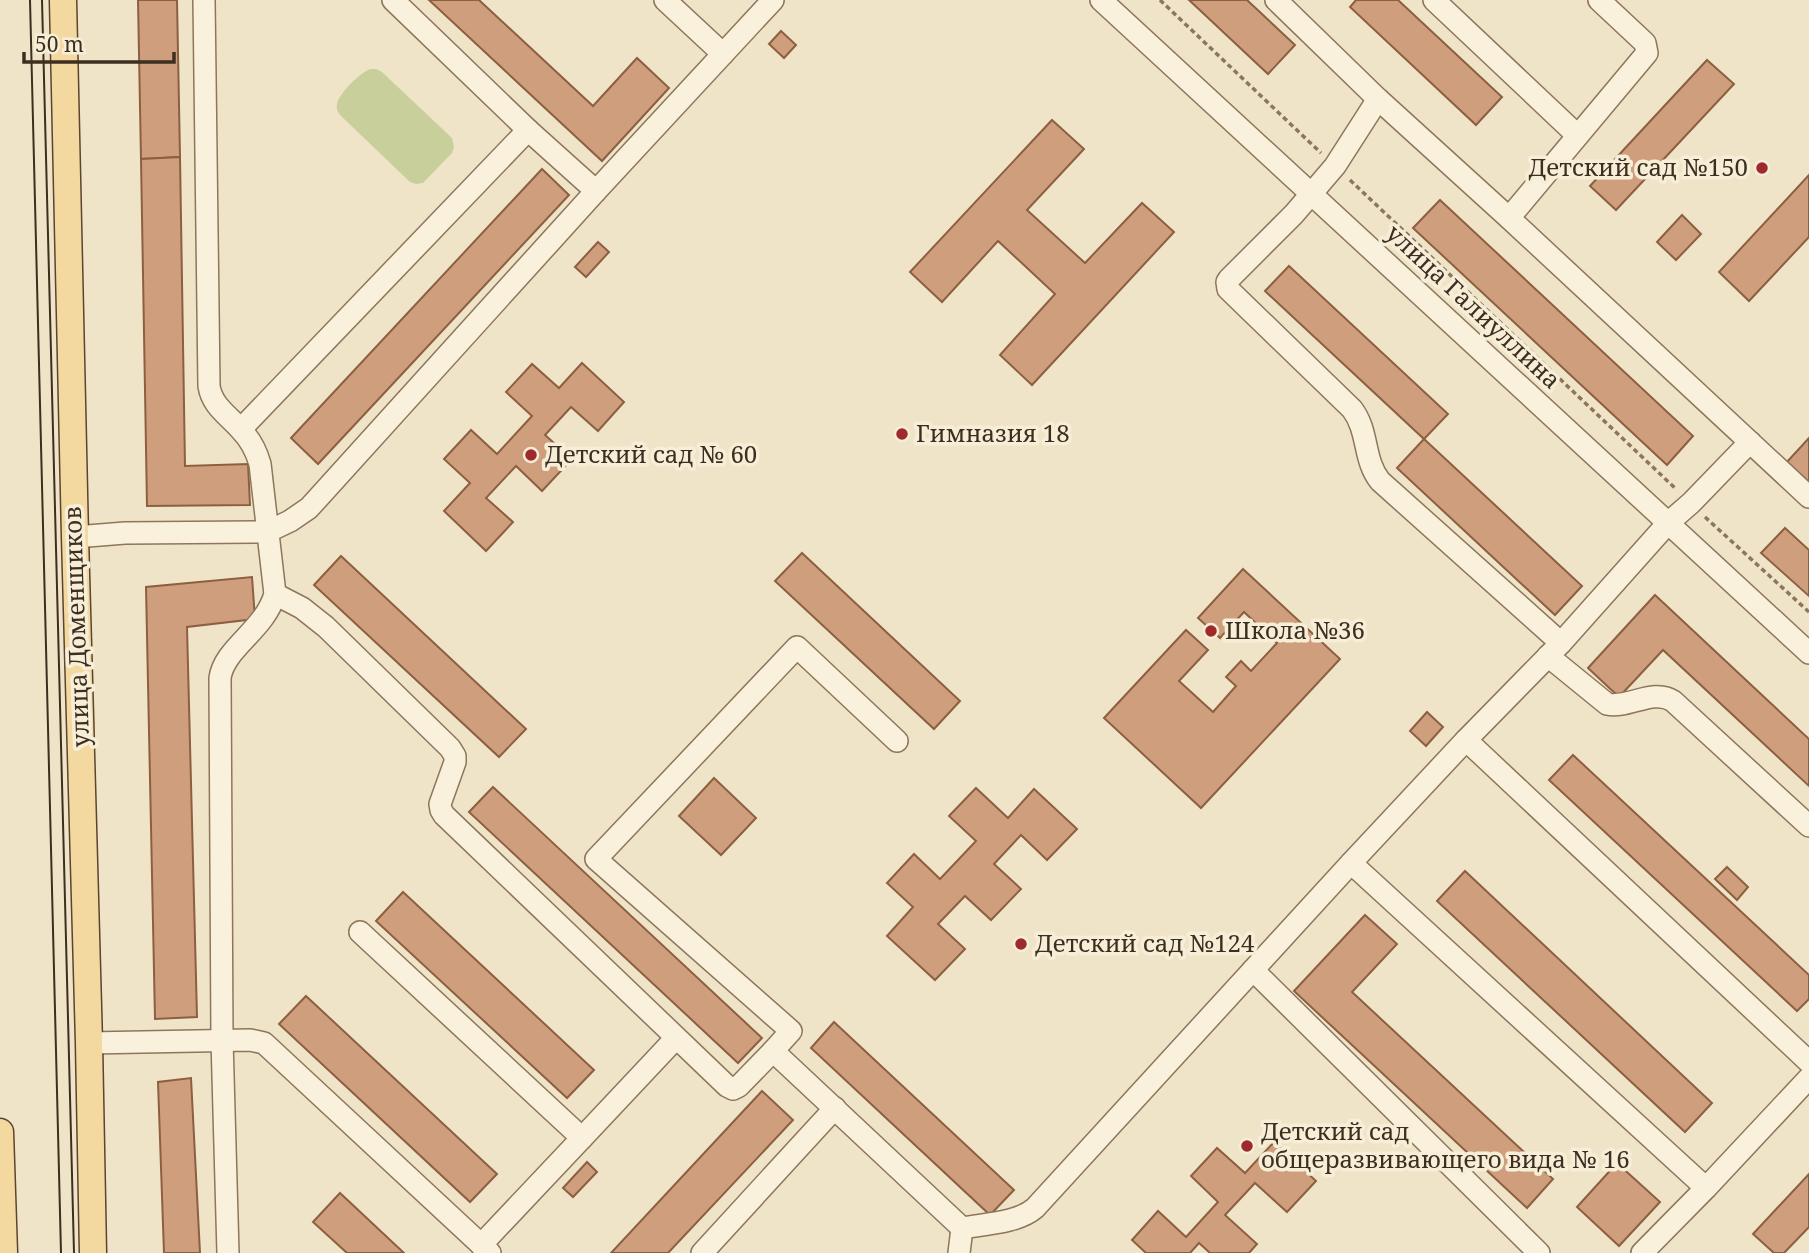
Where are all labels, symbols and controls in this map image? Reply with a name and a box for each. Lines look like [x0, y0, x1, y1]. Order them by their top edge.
scale bar [24, 21, 175, 65]
text: 50 m [35, 30, 84, 58]
place label: Детский сад №150 [1529, 150, 1748, 183]
marker: Детский сад №150 [1754, 160, 1770, 176]
street label: улица Галиуллина [1380, 216, 1568, 396]
place label: Гимназия 18 [916, 416, 1070, 449]
marker: Гимназия 18 [894, 426, 910, 442]
place label: Детский сад № 60 [545, 437, 757, 470]
marker: Детский сад № 60 [523, 447, 539, 463]
street label: улица Доменщиков [55, 506, 96, 748]
place label: Школа №36 [1225, 613, 1365, 646]
marker: Школа №36 [1203, 623, 1219, 639]
place label: Детский сад №124 [1035, 926, 1255, 959]
marker: Детский сад №124 [1013, 936, 1029, 952]
place label: Детский сад общеразвивающего вида № 16 [1261, 1114, 1630, 1175]
marker: Детский сад общеразвивающего вида № 16 [1239, 1138, 1255, 1154]

